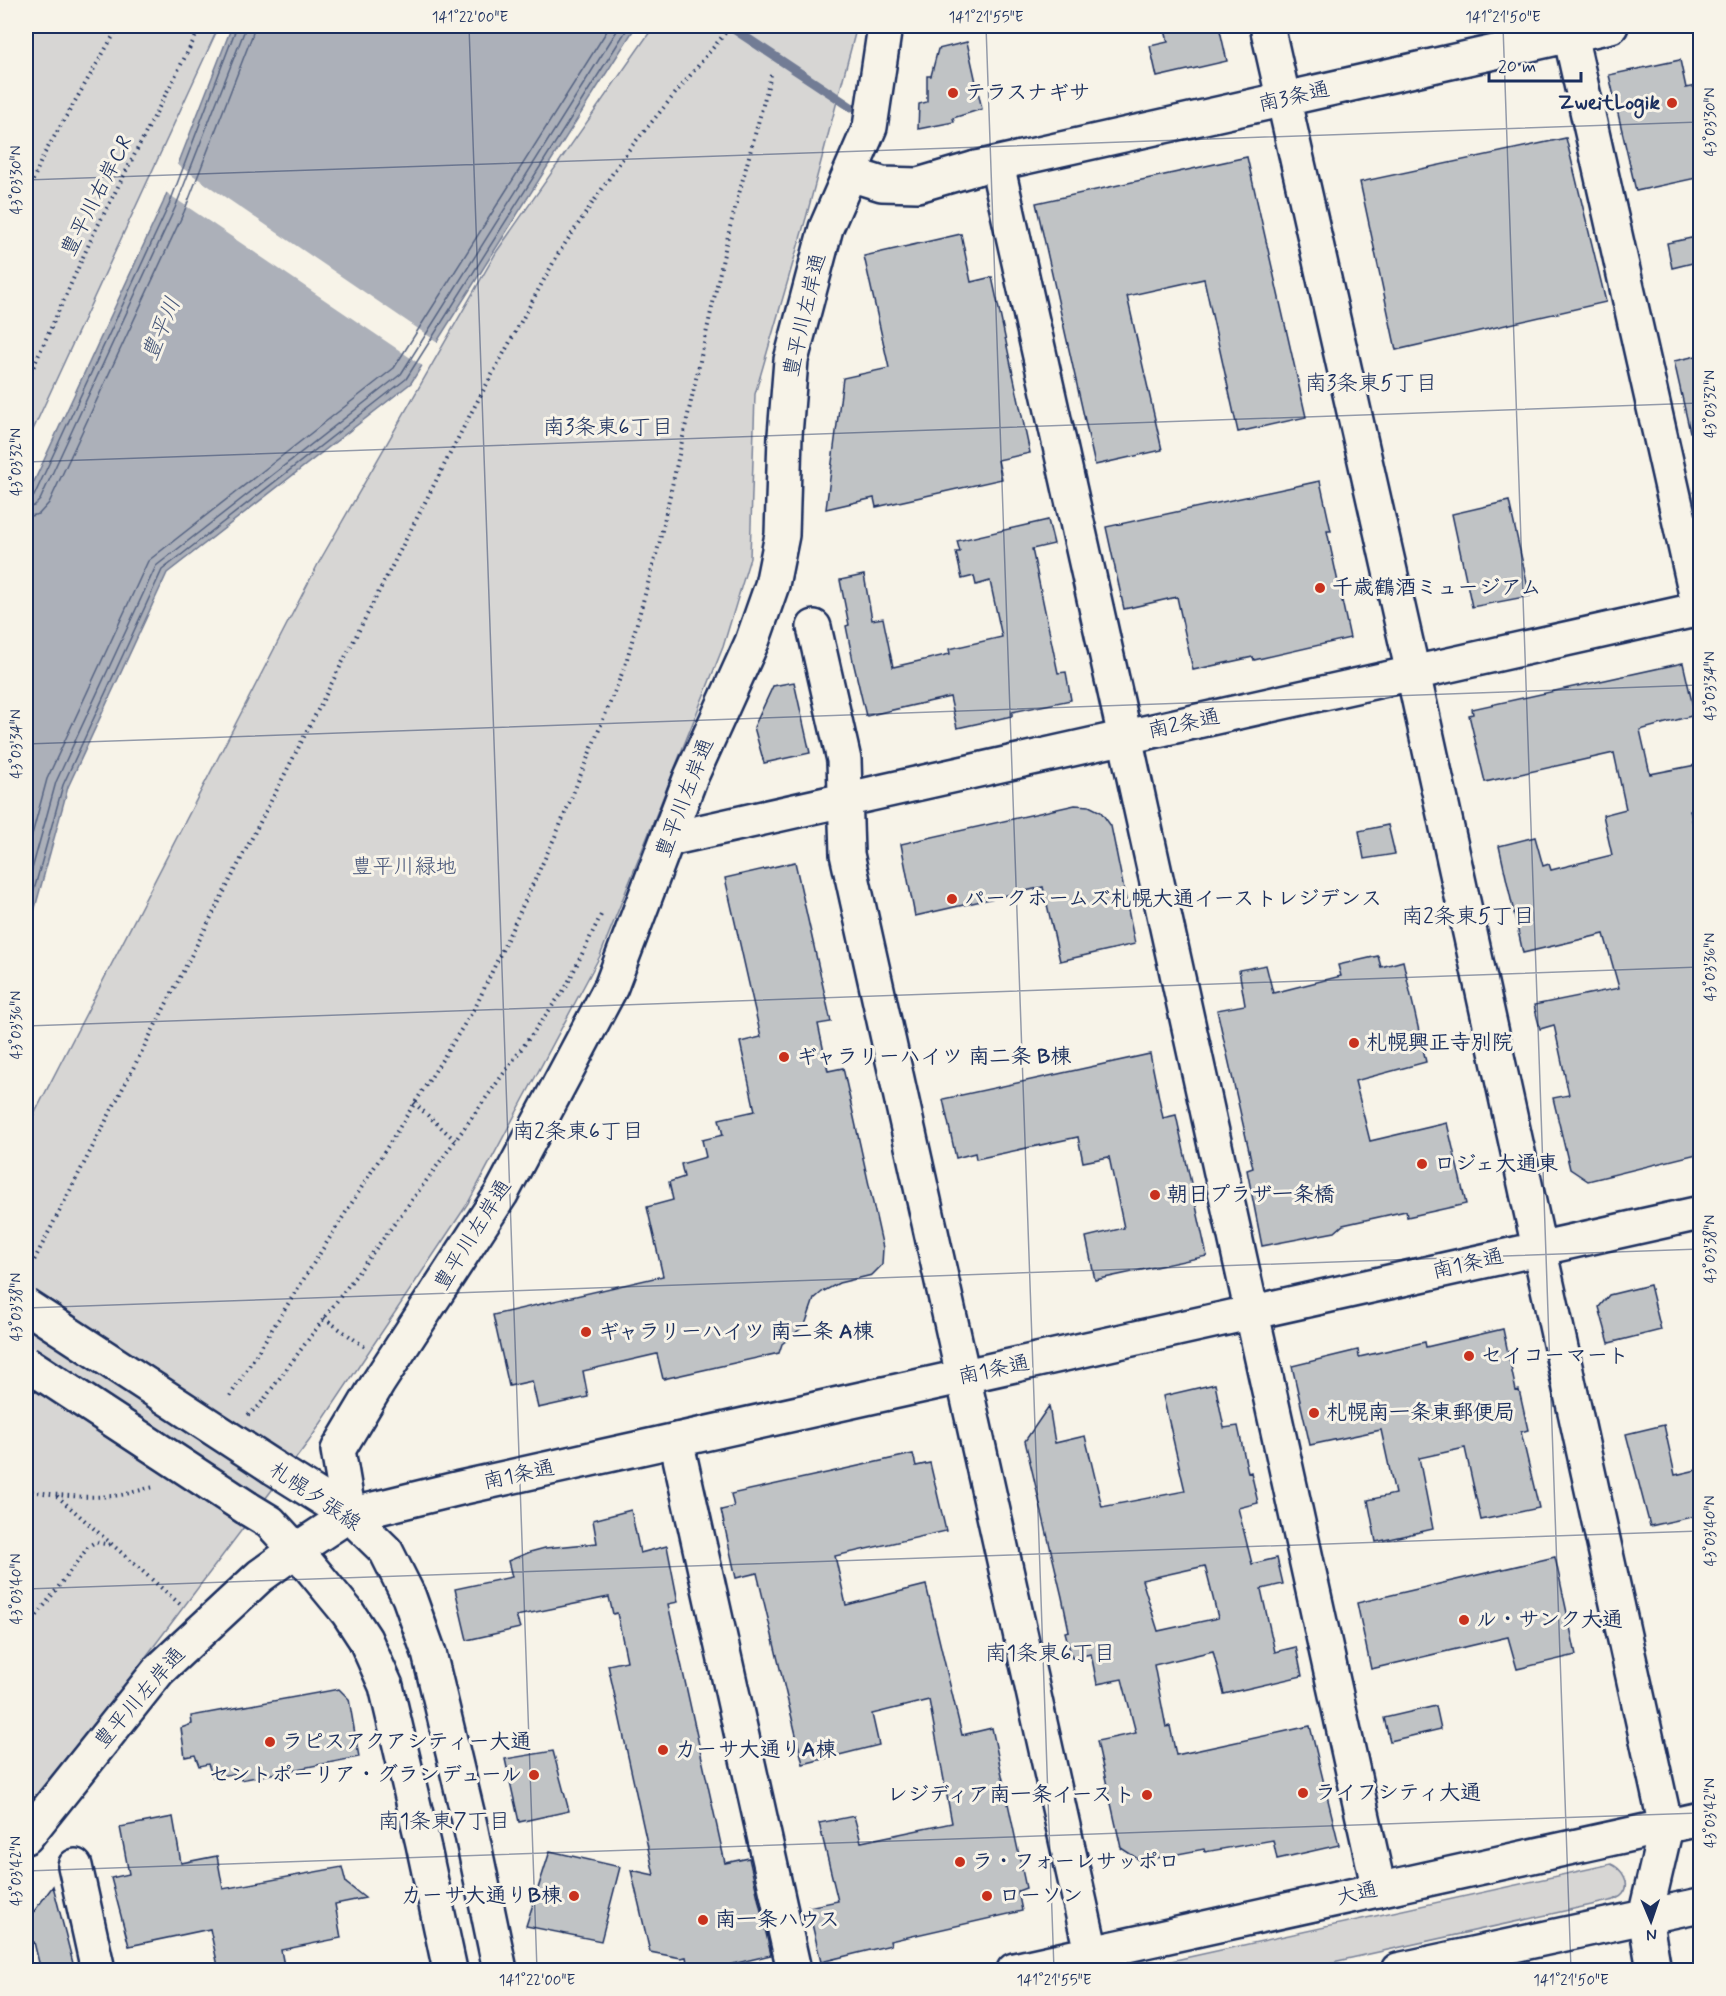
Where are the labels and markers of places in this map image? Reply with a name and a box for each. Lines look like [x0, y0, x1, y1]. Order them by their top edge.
place label: テラスナギサ [965, 79, 1090, 107]
marker: テラスナギサ [946, 86, 960, 100]
place label: ZweitLogik [1558, 89, 1660, 119]
marker: ZweitLogik [1665, 96, 1679, 110]
place label: 千歳鶴酒ミュージアム [1332, 574, 1542, 602]
marker: 千歳鶴酒ミュージアム [1313, 581, 1327, 595]
place label: パークホームズ札幌大通イーストレジデンス [964, 885, 1382, 913]
marker: パークホームズ札幌大通イーストレジデンス [945, 892, 959, 906]
place label: 札幌興正寺別院 [1366, 1029, 1513, 1057]
marker: 札幌興正寺別院 [1347, 1036, 1361, 1050]
place label: ギャラリーハイツ 南二条 B棟 [796, 1043, 1071, 1071]
marker: ギャラリーハイツ 南二条 B棟 [777, 1050, 791, 1064]
place label: ロジェ大通東 [1434, 1150, 1558, 1178]
marker: ロジェ大通東 [1415, 1157, 1429, 1171]
place label: 朝日プラザ一条橋 [1167, 1181, 1335, 1209]
marker: 朝日プラザ一条橋 [1148, 1188, 1162, 1202]
place label: ギャラリーハイツ 南二条 A棟 [598, 1318, 874, 1346]
marker: ギャラリーハイツ 南二条 A棟 [579, 1325, 593, 1339]
place label: セイコーマート [1481, 1342, 1629, 1370]
marker: セイコーマート [1462, 1349, 1476, 1363]
place label: 札幌南一条東郵便局 [1326, 1399, 1515, 1427]
marker: 札幌南一条東郵便局 [1307, 1406, 1321, 1420]
place label: ル・サンク大通 [1476, 1606, 1623, 1634]
marker: ル・サンク大通 [1457, 1613, 1471, 1627]
place label: ラピスアクアシティー大通 [282, 1728, 531, 1756]
marker: ラピスアクアシティー大通 [263, 1735, 277, 1749]
place label: カーサ大通りA棟 [675, 1736, 837, 1764]
marker: カーサ大通りA棟 [656, 1743, 670, 1757]
place label: セントポーリア・グランデュール [209, 1761, 522, 1789]
marker: セントポーリア・グランデュール [527, 1768, 541, 1782]
place label: ライフシティ大通 [1315, 1779, 1481, 1807]
place label: レジディア南一条イースト [887, 1781, 1135, 1809]
marker: ライフシティ大通 [1296, 1786, 1310, 1800]
marker: レジディア南一条イースト [1140, 1788, 1154, 1802]
place label: ラ・フォーレサッポロ [972, 1848, 1179, 1876]
marker: ラ・フォーレサッポロ [953, 1855, 967, 1869]
place label: カーサ大通りB棟 [401, 1882, 562, 1910]
place label: ローソン [999, 1882, 1083, 1910]
marker: カーサ大通りB棟 [567, 1889, 581, 1903]
marker: ローソン [980, 1889, 994, 1903]
place label: 南一条ハウス [715, 1906, 840, 1934]
marker: 南一条ハウス [696, 1913, 710, 1927]

